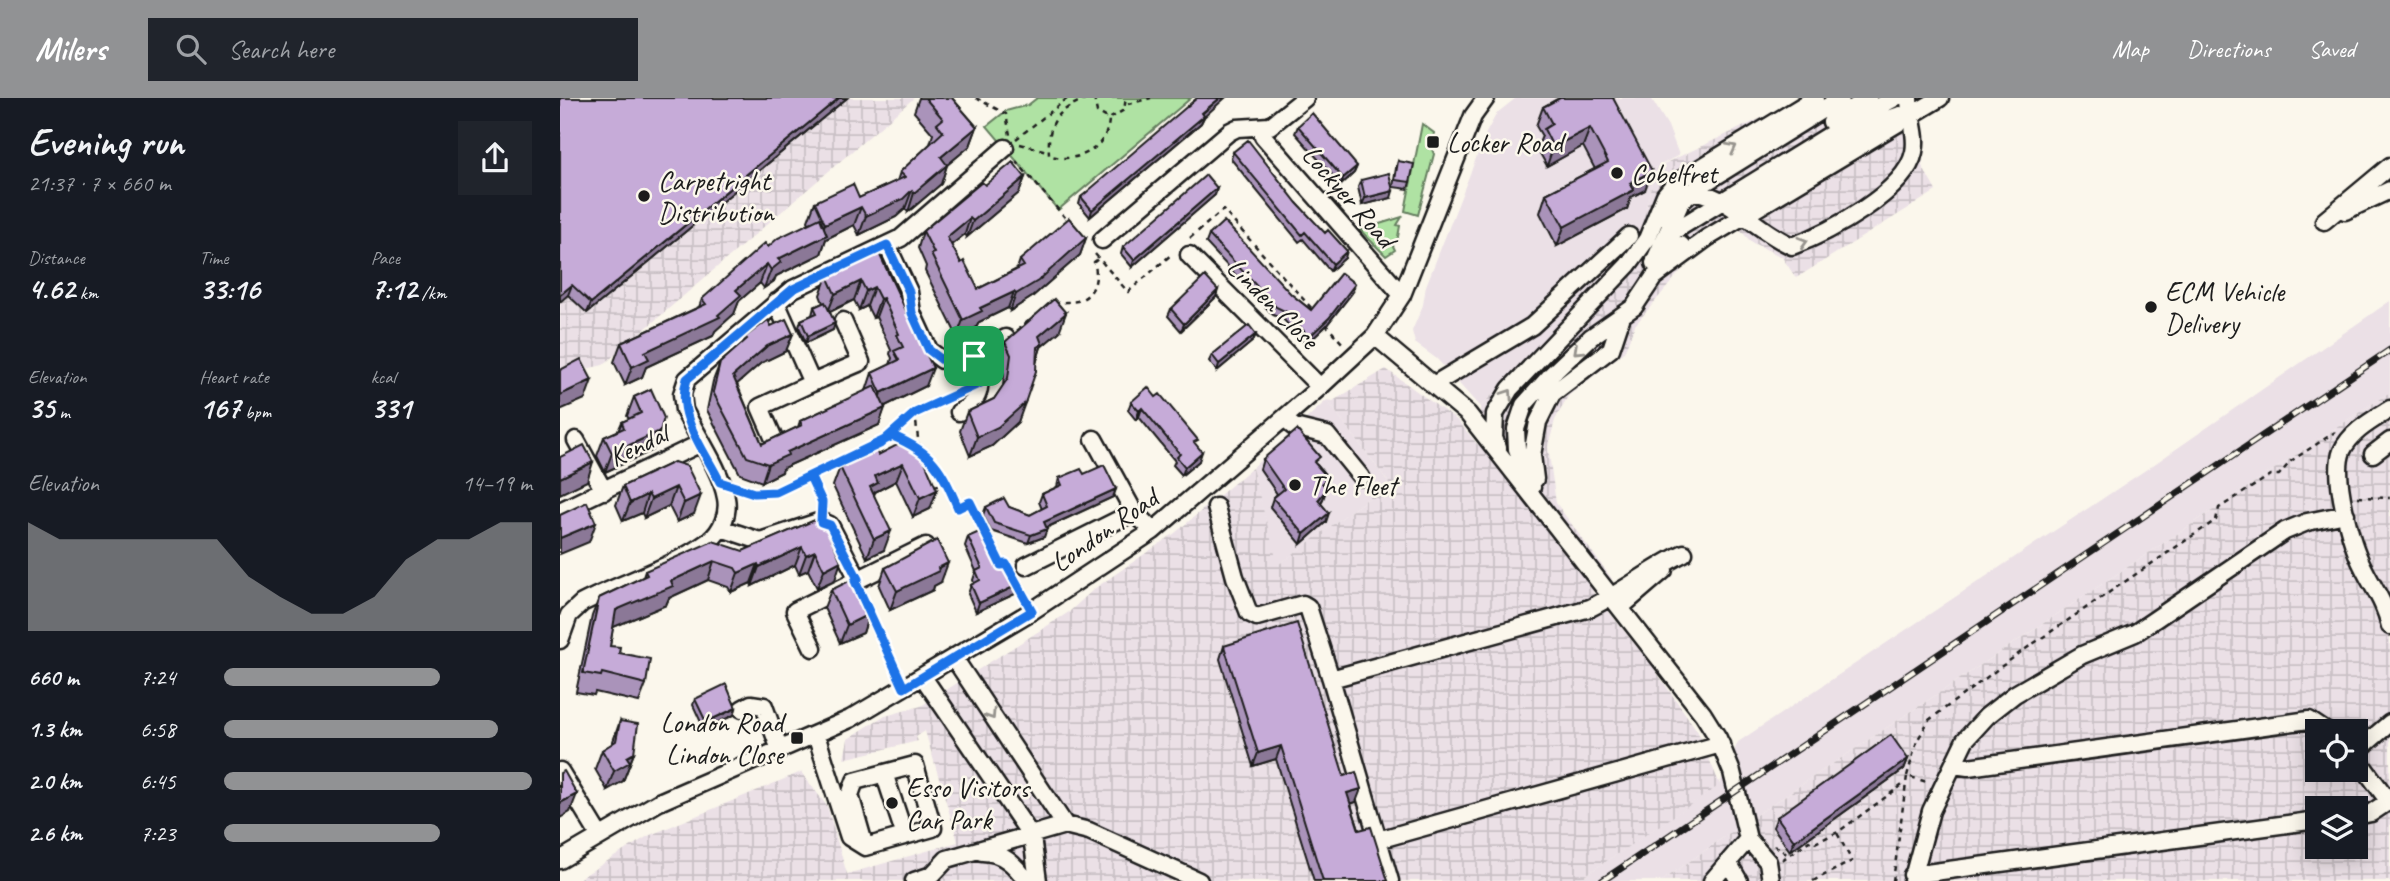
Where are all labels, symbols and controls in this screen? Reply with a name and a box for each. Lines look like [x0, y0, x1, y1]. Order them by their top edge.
search box [148, 18, 638, 81]
text: Milers [35, 28, 106, 70]
icon: search [172, 30, 210, 68]
text: Search here [228, 33, 334, 66]
text: Map [2112, 34, 2149, 64]
text: Directions [2187, 34, 2270, 64]
text: Saved [2308, 34, 2355, 64]
text: Evening run [28, 119, 184, 166]
button: share [458, 121, 532, 195]
place label: Locker Road [1447, 125, 1567, 160]
marker: Locker Road [1425, 134, 1441, 150]
street label: Lockyer Road [1295, 137, 1406, 258]
one-way arrow [1725, 143, 1737, 156]
place label: Cobelfret [1631, 156, 1719, 191]
place label: Carpetright Distribution [658, 163, 775, 230]
marker: Cobelfret [1609, 165, 1625, 181]
text: 21:37 · 7 × 660 m [28, 169, 171, 198]
marker: Carpetright Distribution [636, 188, 652, 204]
one-way arrow [1796, 235, 1808, 250]
text: Distance [28, 246, 85, 270]
text: Time [199, 246, 228, 270]
text: Pace [371, 246, 400, 270]
street label: Linden Close [1220, 250, 1328, 358]
text: 4.62 [28, 270, 75, 308]
text: 33:16 [199, 270, 260, 308]
text: 7:12 [371, 270, 417, 308]
place label: ECM Vehicle Delivery [2165, 274, 2286, 341]
text: km [75, 281, 98, 305]
text: /km [417, 281, 446, 305]
marker: ECM Vehicle Delivery [2143, 299, 2159, 315]
pin [944, 326, 1004, 386]
icon: arrive [955, 337, 993, 375]
one-way arrow [1573, 341, 1586, 354]
text: Elevation [28, 365, 86, 389]
text: Heart rate [199, 365, 269, 389]
text: kcal [371, 365, 396, 389]
text: 35 [28, 389, 55, 427]
text: 167 [199, 389, 240, 427]
text: 331 [371, 389, 411, 427]
one-way arrow [1500, 389, 1512, 402]
text: m [55, 400, 70, 424]
text: bpm [240, 400, 271, 424]
street label: Kendal [603, 413, 678, 474]
place label: The Fleet [1309, 468, 1400, 503]
text: Elevation [28, 469, 99, 498]
text: 14–19 m [462, 469, 532, 498]
marker: The Fleet [1287, 477, 1303, 493]
street label: London Road [1044, 478, 1168, 579]
text: 660 m [28, 663, 79, 692]
text: 7:24 [140, 663, 176, 692]
place label: London Road Lindon Close [660, 705, 787, 772]
one-way arrow [983, 707, 996, 720]
text: 1.3 km [28, 715, 82, 744]
text: 6:58 [140, 715, 176, 744]
map controls [2305, 719, 2368, 859]
button: locate [2305, 719, 2368, 782]
marker: London Road Lindon Close [789, 730, 805, 746]
text: 2.0 km [28, 767, 82, 796]
text: 6:45 [140, 767, 176, 796]
place label: Esso Visitors Car Park [906, 770, 1032, 837]
marker: Esso Visitors Car Park [884, 795, 900, 811]
button: layers [2305, 796, 2368, 859]
text: 2.6 km [28, 819, 82, 848]
text: 7:23 [140, 819, 176, 848]

